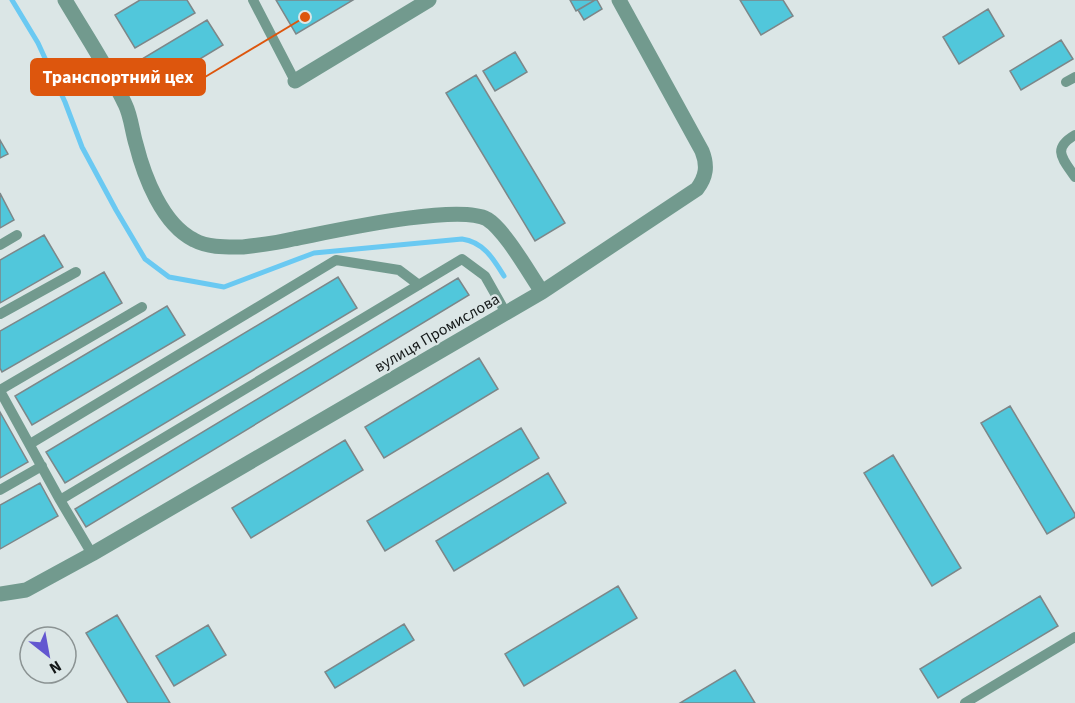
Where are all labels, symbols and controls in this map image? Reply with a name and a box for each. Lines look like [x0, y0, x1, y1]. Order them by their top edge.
callout: Транспортний цех [31, 59, 205, 95]
text: Транспортний цех [43, 65, 193, 90]
street label: вулиця Промислова [370, 288, 504, 378]
north arrow [18, 625, 78, 685]
text: N [45, 655, 65, 679]

